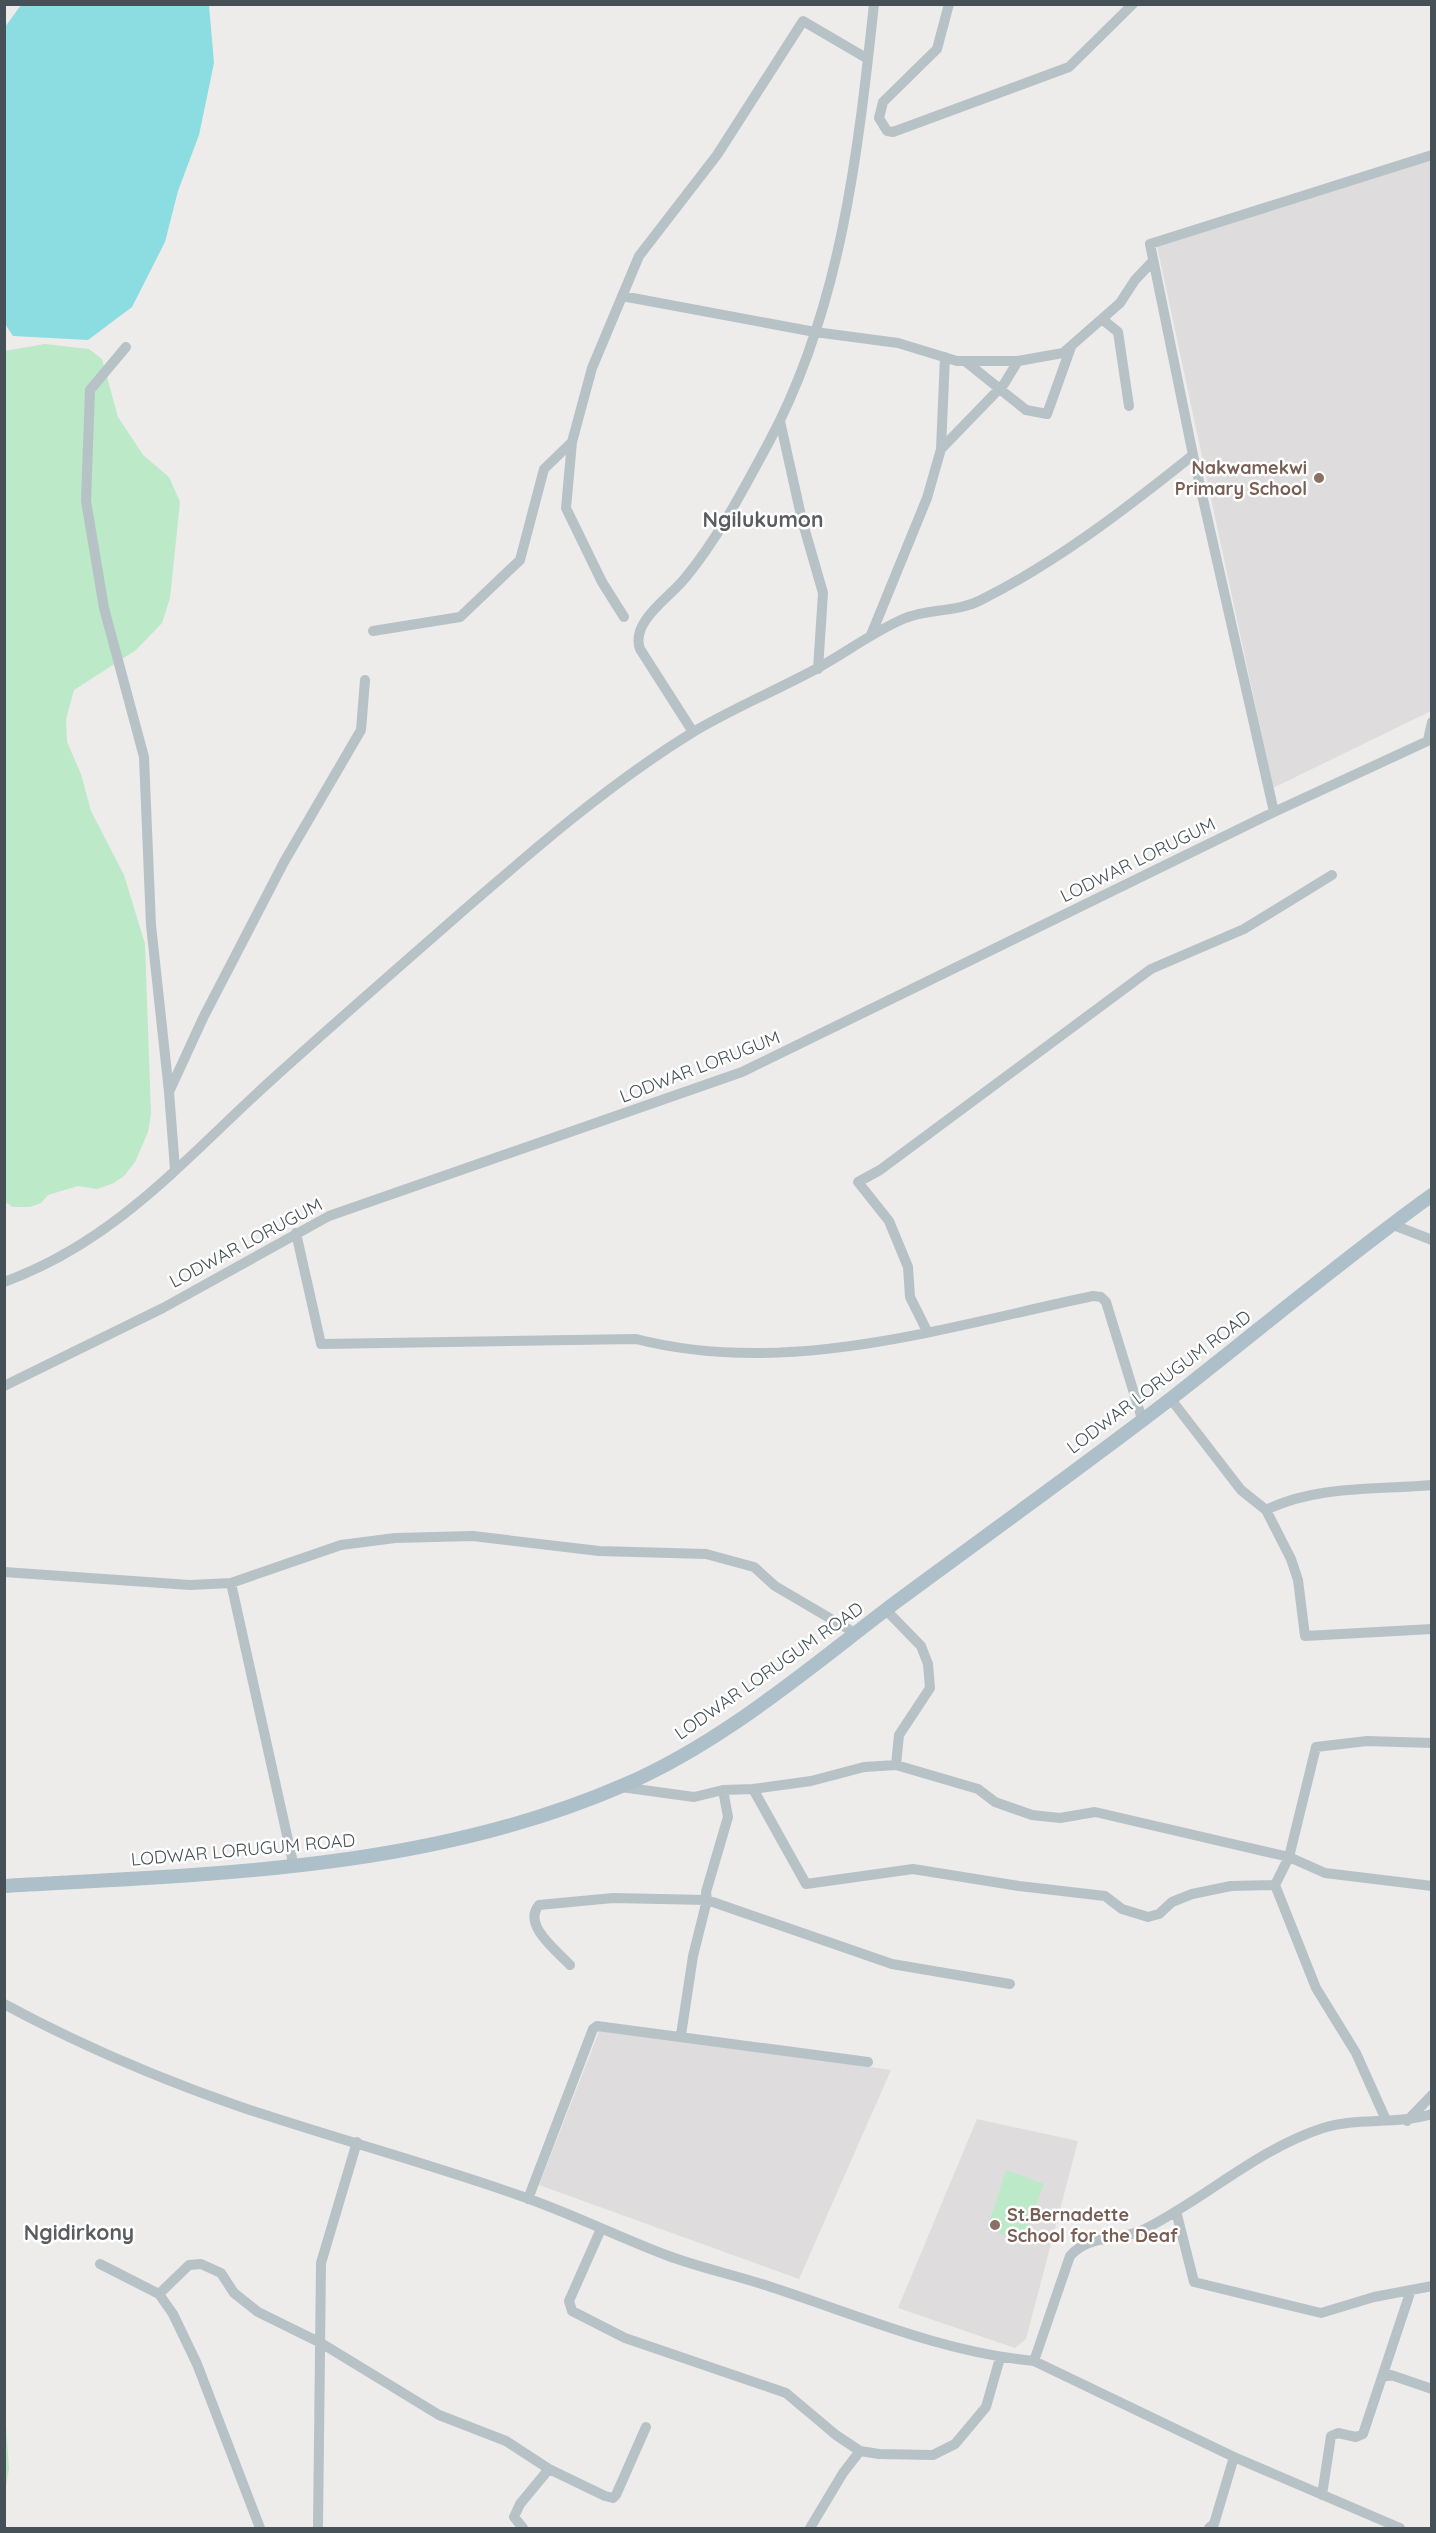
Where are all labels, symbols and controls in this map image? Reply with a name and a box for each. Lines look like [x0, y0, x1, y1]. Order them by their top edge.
place label: Nakwamekwi Primary School [1175, 456, 1307, 500]
marker: Nakwamekwi Primary School [1312, 471, 1326, 485]
district label: Ngilukumon [703, 506, 823, 532]
street label: LODWAR LORUGUM [1056, 812, 1219, 907]
street label: LODWAR LORUGUM [616, 1025, 783, 1108]
street label: LODWAR LORUGUM [165, 1193, 326, 1293]
street label: LODWAR LORUGUM ROAD [1062, 1305, 1255, 1458]
street label: LODWAR LORUGUM ROAD [670, 1597, 867, 1745]
street label: LODWAR LORUGUM ROAD [130, 1828, 356, 1871]
place label: St.Bernadette School for the Deaf [1007, 2203, 1178, 2247]
marker: St.Bernadette School for the Deaf [988, 2218, 1002, 2232]
district label: Ngidirkony [24, 2219, 134, 2245]

